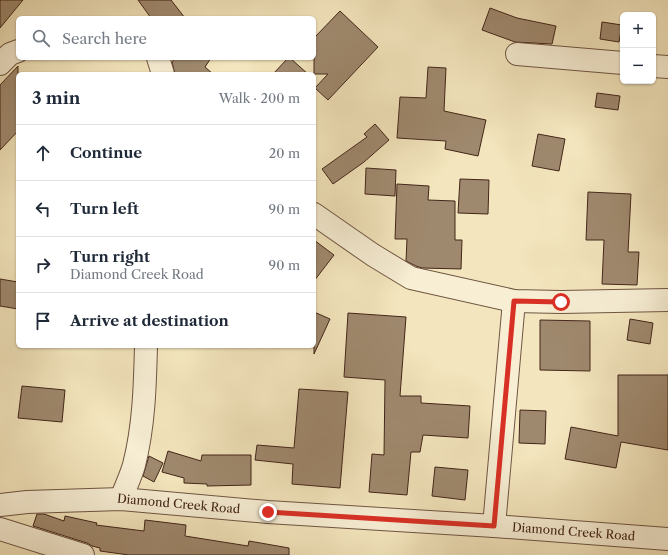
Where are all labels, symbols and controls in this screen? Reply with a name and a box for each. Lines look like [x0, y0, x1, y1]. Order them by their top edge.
map controls [620, 12, 656, 84]
button: + [620, 12, 656, 48]
search box [16, 16, 316, 60]
icon: search [30, 27, 52, 49]
text: Search here [62, 29, 147, 48]
button: − [620, 48, 656, 84]
text: 3 min [32, 88, 81, 108]
text: Walk · 200 m [219, 90, 300, 106]
icon: ahead [32, 142, 54, 164]
text: Continue [70, 143, 142, 162]
text: 20 m [269, 145, 300, 161]
icon: left [32, 198, 54, 220]
text: Turn left [70, 199, 139, 218]
text: 90 m [269, 201, 300, 217]
text: Turn right [70, 247, 150, 266]
icon: right [32, 254, 54, 276]
text: 90 m [269, 257, 300, 273]
text: Diamond Creek Road [70, 266, 204, 282]
route start [552, 293, 570, 311]
icon: arrive [32, 310, 54, 332]
text: Arrive at destination [70, 311, 229, 330]
street label: Diamond Creek Road [116, 491, 241, 517]
route end [259, 503, 277, 521]
street label: Diamond Creek Road [511, 519, 636, 544]

